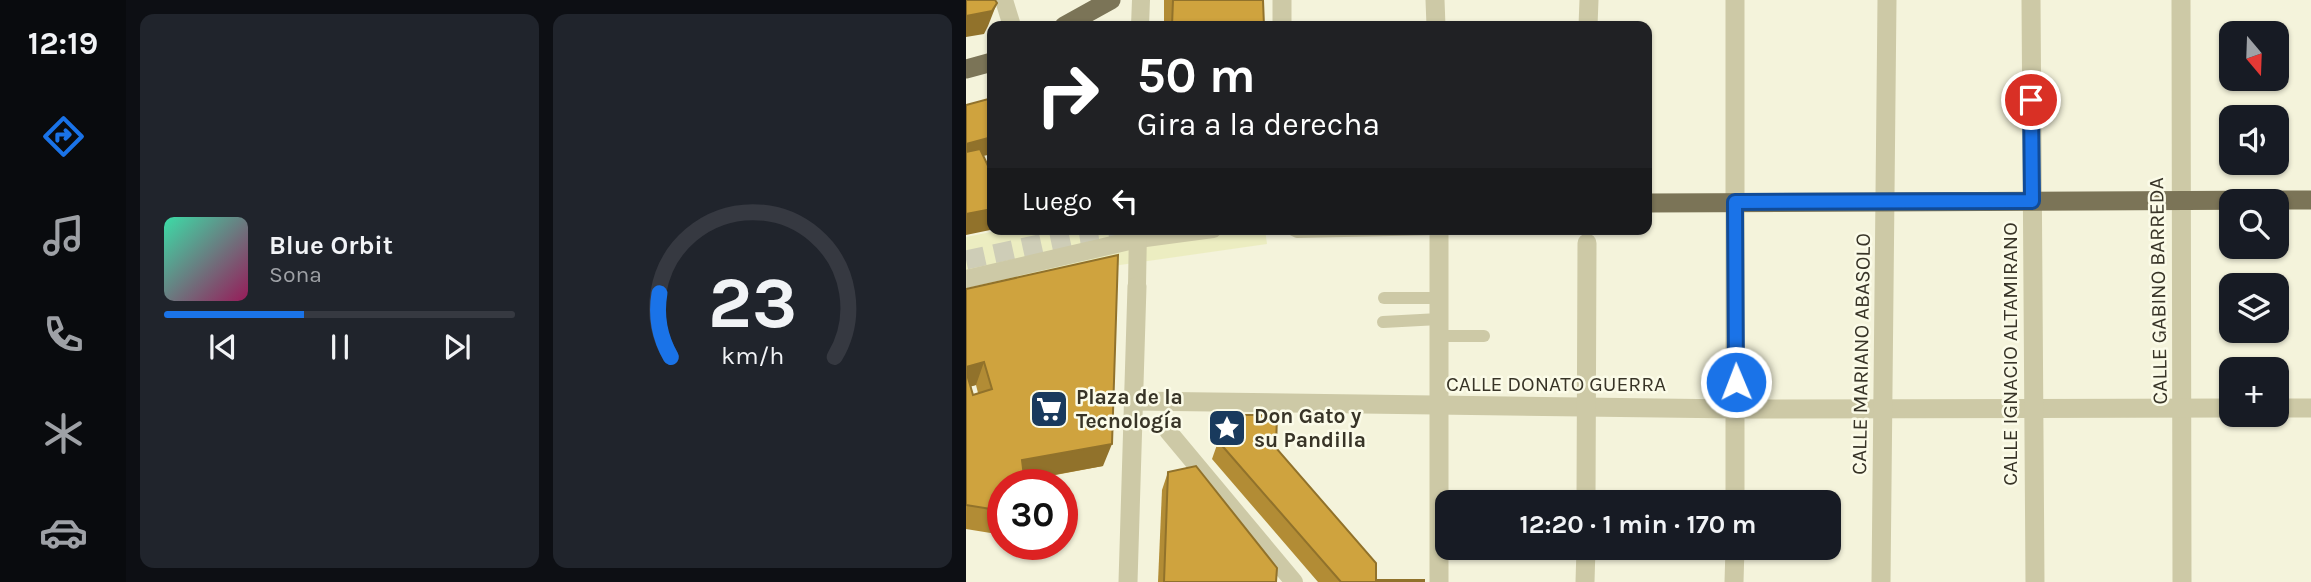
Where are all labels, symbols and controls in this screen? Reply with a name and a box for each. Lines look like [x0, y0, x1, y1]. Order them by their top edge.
north arrow [2219, 21, 2289, 91]
map controls [2219, 21, 2289, 427]
text: 12:19 [28, 25, 98, 62]
text: 50 m [1137, 47, 1255, 104]
icon: right [1022, 49, 1113, 140]
pin [2001, 70, 2061, 130]
icon: arrive [2012, 81, 2050, 119]
button: sound [2219, 105, 2289, 175]
text: Gira a la derecha [1137, 106, 1380, 143]
icon: directions [39, 112, 88, 161]
street label: CALLE GABINO BARREDA [2144, 177, 2172, 405]
icon: left [1106, 182, 1144, 220]
text: Luego [1022, 186, 1092, 217]
button: search [2219, 189, 2289, 259]
icon: music [39, 211, 88, 260]
street label: CALLE IGNACIO ALTAMIRANO [1998, 222, 2022, 486]
text: Blue Orbit [269, 230, 393, 261]
street label: CALLE MARIANO ABASOLO [1847, 233, 1875, 475]
text: 23 [708, 260, 797, 345]
text: Sona [269, 261, 322, 288]
button: layers [2219, 273, 2289, 343]
icon: phone [39, 310, 88, 359]
icon: previous [204, 328, 242, 366]
icon: pause [321, 328, 359, 366]
icon: next [438, 328, 476, 366]
text: km/h [721, 341, 784, 370]
position arrow [1699, 345, 1773, 419]
button: + [2219, 357, 2289, 427]
street label: CALLE DONATO GUERRA [1446, 372, 1666, 396]
place label: Plaza de la Tecnología [1076, 385, 1183, 433]
supermarket icon: Plaza de la Tecnología [1028, 388, 1070, 430]
place label: Don Gato y su Pandilla [1254, 404, 1366, 452]
place icon: Don Gato y su Pandilla [1206, 407, 1248, 449]
icon: climate [39, 409, 88, 458]
speed limit sign: 30 [987, 469, 1078, 560]
icon: car [39, 508, 88, 557]
text: 12:20 · 1 min · 170 m [1520, 509, 1756, 540]

